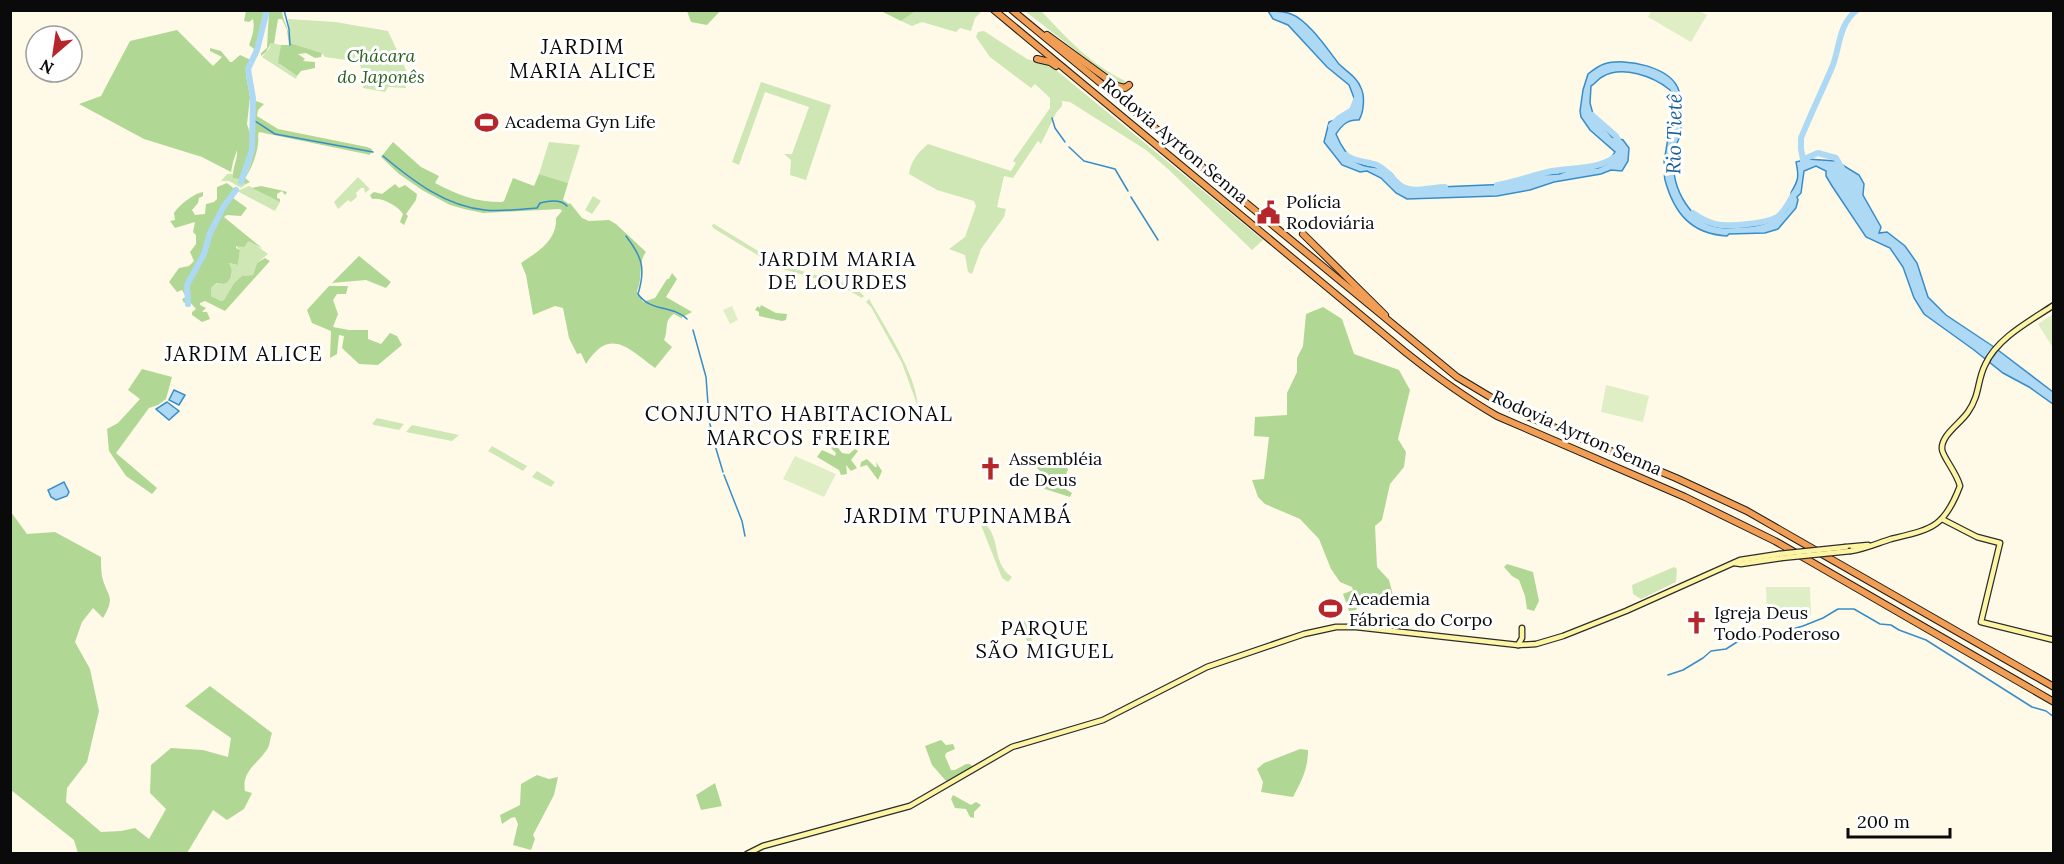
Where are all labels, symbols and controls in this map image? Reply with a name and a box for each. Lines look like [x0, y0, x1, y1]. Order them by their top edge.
north arrow [24, 24, 84, 84]
district label: JARDIM MARIA ALICE [509, 33, 657, 84]
park label: Chácara do Japonês [337, 44, 425, 88]
text: N [36, 55, 57, 79]
street label: Rodovia Ayrton Senna [1098, 73, 1253, 208]
water label: Rio Tietê [1660, 93, 1687, 175]
sports icon: Academa Gyn Life [474, 109, 500, 135]
place label: Academa Gyn Life [504, 110, 656, 133]
place label: Polícia Rodoviária [1286, 190, 1375, 234]
public building icon: Polícia Rodoviária [1255, 199, 1281, 225]
district label: JARDIM MARIA DE LOURDES [758, 246, 917, 294]
district label: JARDIM ALICE [164, 340, 323, 367]
street label: Rodovia Ayrton Senna [1489, 385, 1666, 480]
district label: CONJUNTO HABITACIONAL MARCOS FREIRE [645, 400, 953, 451]
place label: Assembléia de Deus [1008, 447, 1102, 491]
church icon: Assembléia de Deus [978, 456, 1004, 482]
district label: JARDIM TUPINAMBÁ [843, 502, 1072, 529]
place label: Academia Fábrica do Corpo [1348, 587, 1493, 631]
sports icon: Academia Fábrica do Corpo [1318, 596, 1344, 622]
place label: Igreja Deus Todo Poderoso [1714, 601, 1840, 645]
church icon: Igreja Deus Todo Poderoso [1683, 610, 1709, 636]
district label: PARQUE SÃO MIGUEL [975, 615, 1115, 663]
scale bar [1848, 801, 1950, 839]
text: 200 m [1857, 810, 1910, 833]

